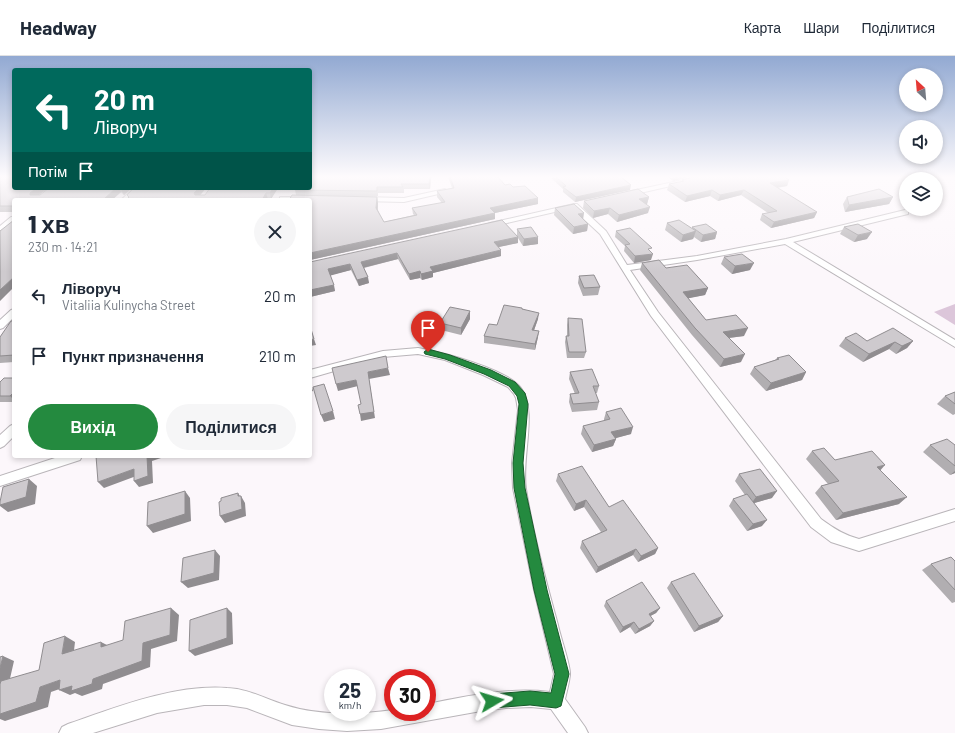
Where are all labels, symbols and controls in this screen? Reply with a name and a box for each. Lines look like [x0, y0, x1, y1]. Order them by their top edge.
text: Headway [20, 16, 97, 39]
text: Карта [744, 19, 781, 36]
text: Шари [803, 19, 839, 36]
text: Поділитися [861, 19, 935, 36]
north arrow [899, 68, 943, 112]
map controls [899, 68, 943, 216]
text: 20 m [94, 82, 155, 116]
icon: left [28, 84, 80, 136]
text: Ліворуч [94, 116, 157, 138]
button: sound [899, 120, 943, 164]
icon: arrive [75, 160, 97, 182]
text: Потім [28, 162, 67, 180]
button: layers [899, 172, 943, 216]
text: 1 хв [28, 209, 69, 238]
button: close [254, 211, 296, 253]
text: 230 m · 14:21 [28, 239, 98, 255]
text: Ліворуч [62, 279, 121, 297]
icon: left [28, 285, 50, 307]
text: 20 m [264, 287, 296, 305]
text: Vitaliia Kulinycha Street [62, 297, 196, 313]
pin [411, 311, 445, 352]
icon: arrive [417, 317, 439, 339]
icon: arrive [28, 345, 50, 367]
text: Пункт призначення [62, 347, 204, 365]
text: 210 m [259, 347, 296, 365]
button: Вихід [28, 404, 158, 450]
button: Поділитися [166, 404, 296, 450]
speed limit sign: 30 [384, 669, 436, 721]
text: 25 [339, 678, 361, 702]
position arrow [471, 680, 513, 722]
text: km/h [339, 699, 361, 711]

